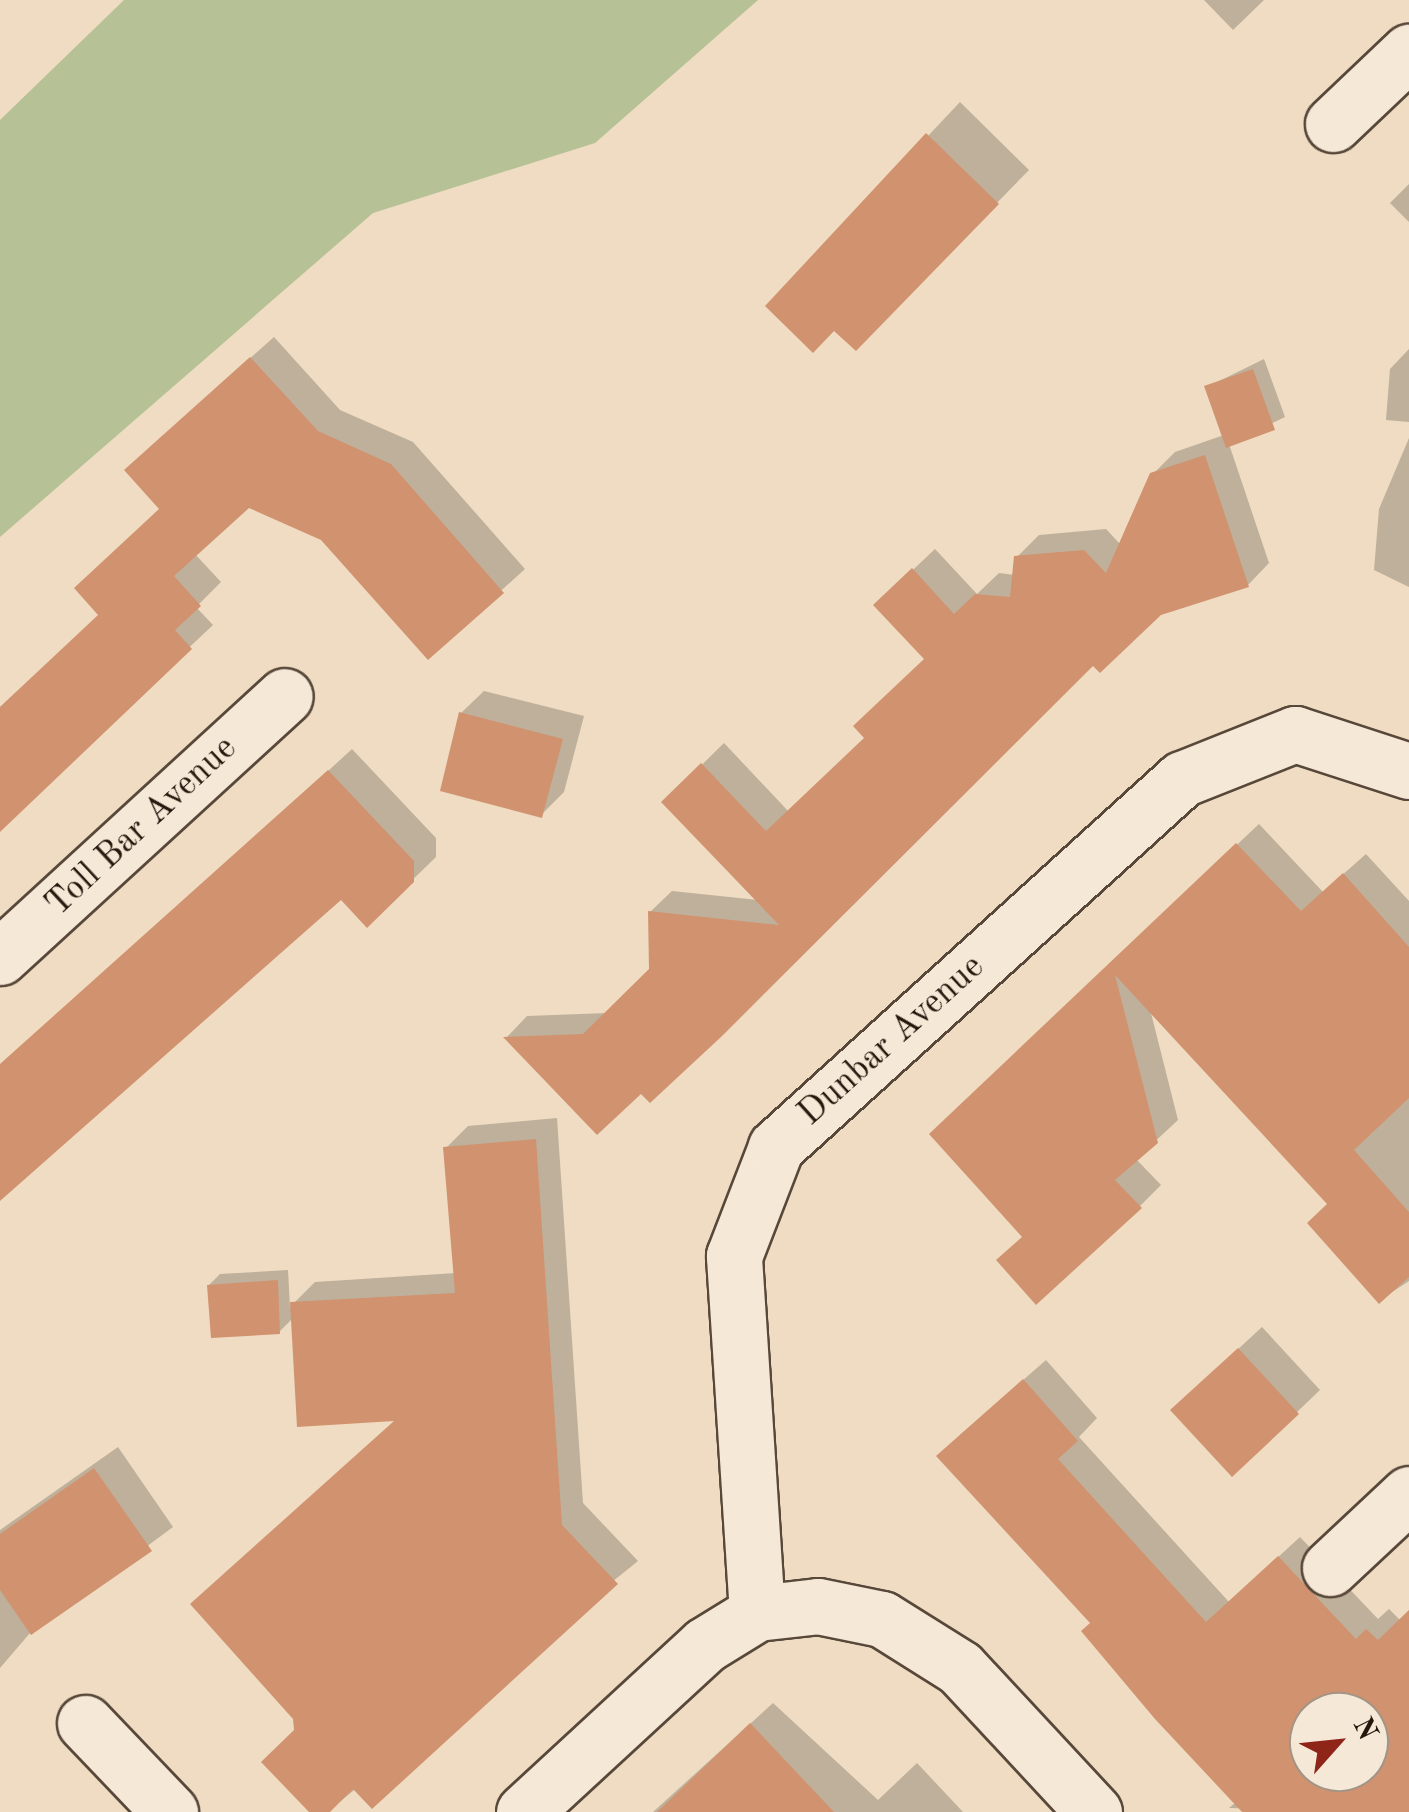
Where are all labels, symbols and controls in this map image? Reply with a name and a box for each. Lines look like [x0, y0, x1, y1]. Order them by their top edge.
street label: Toll Bar Avenue [38, 728, 246, 926]
street label: Dunbar Avenue [790, 947, 994, 1135]
north arrow [1289, 1692, 1389, 1792]
text: N [1347, 1713, 1381, 1745]

